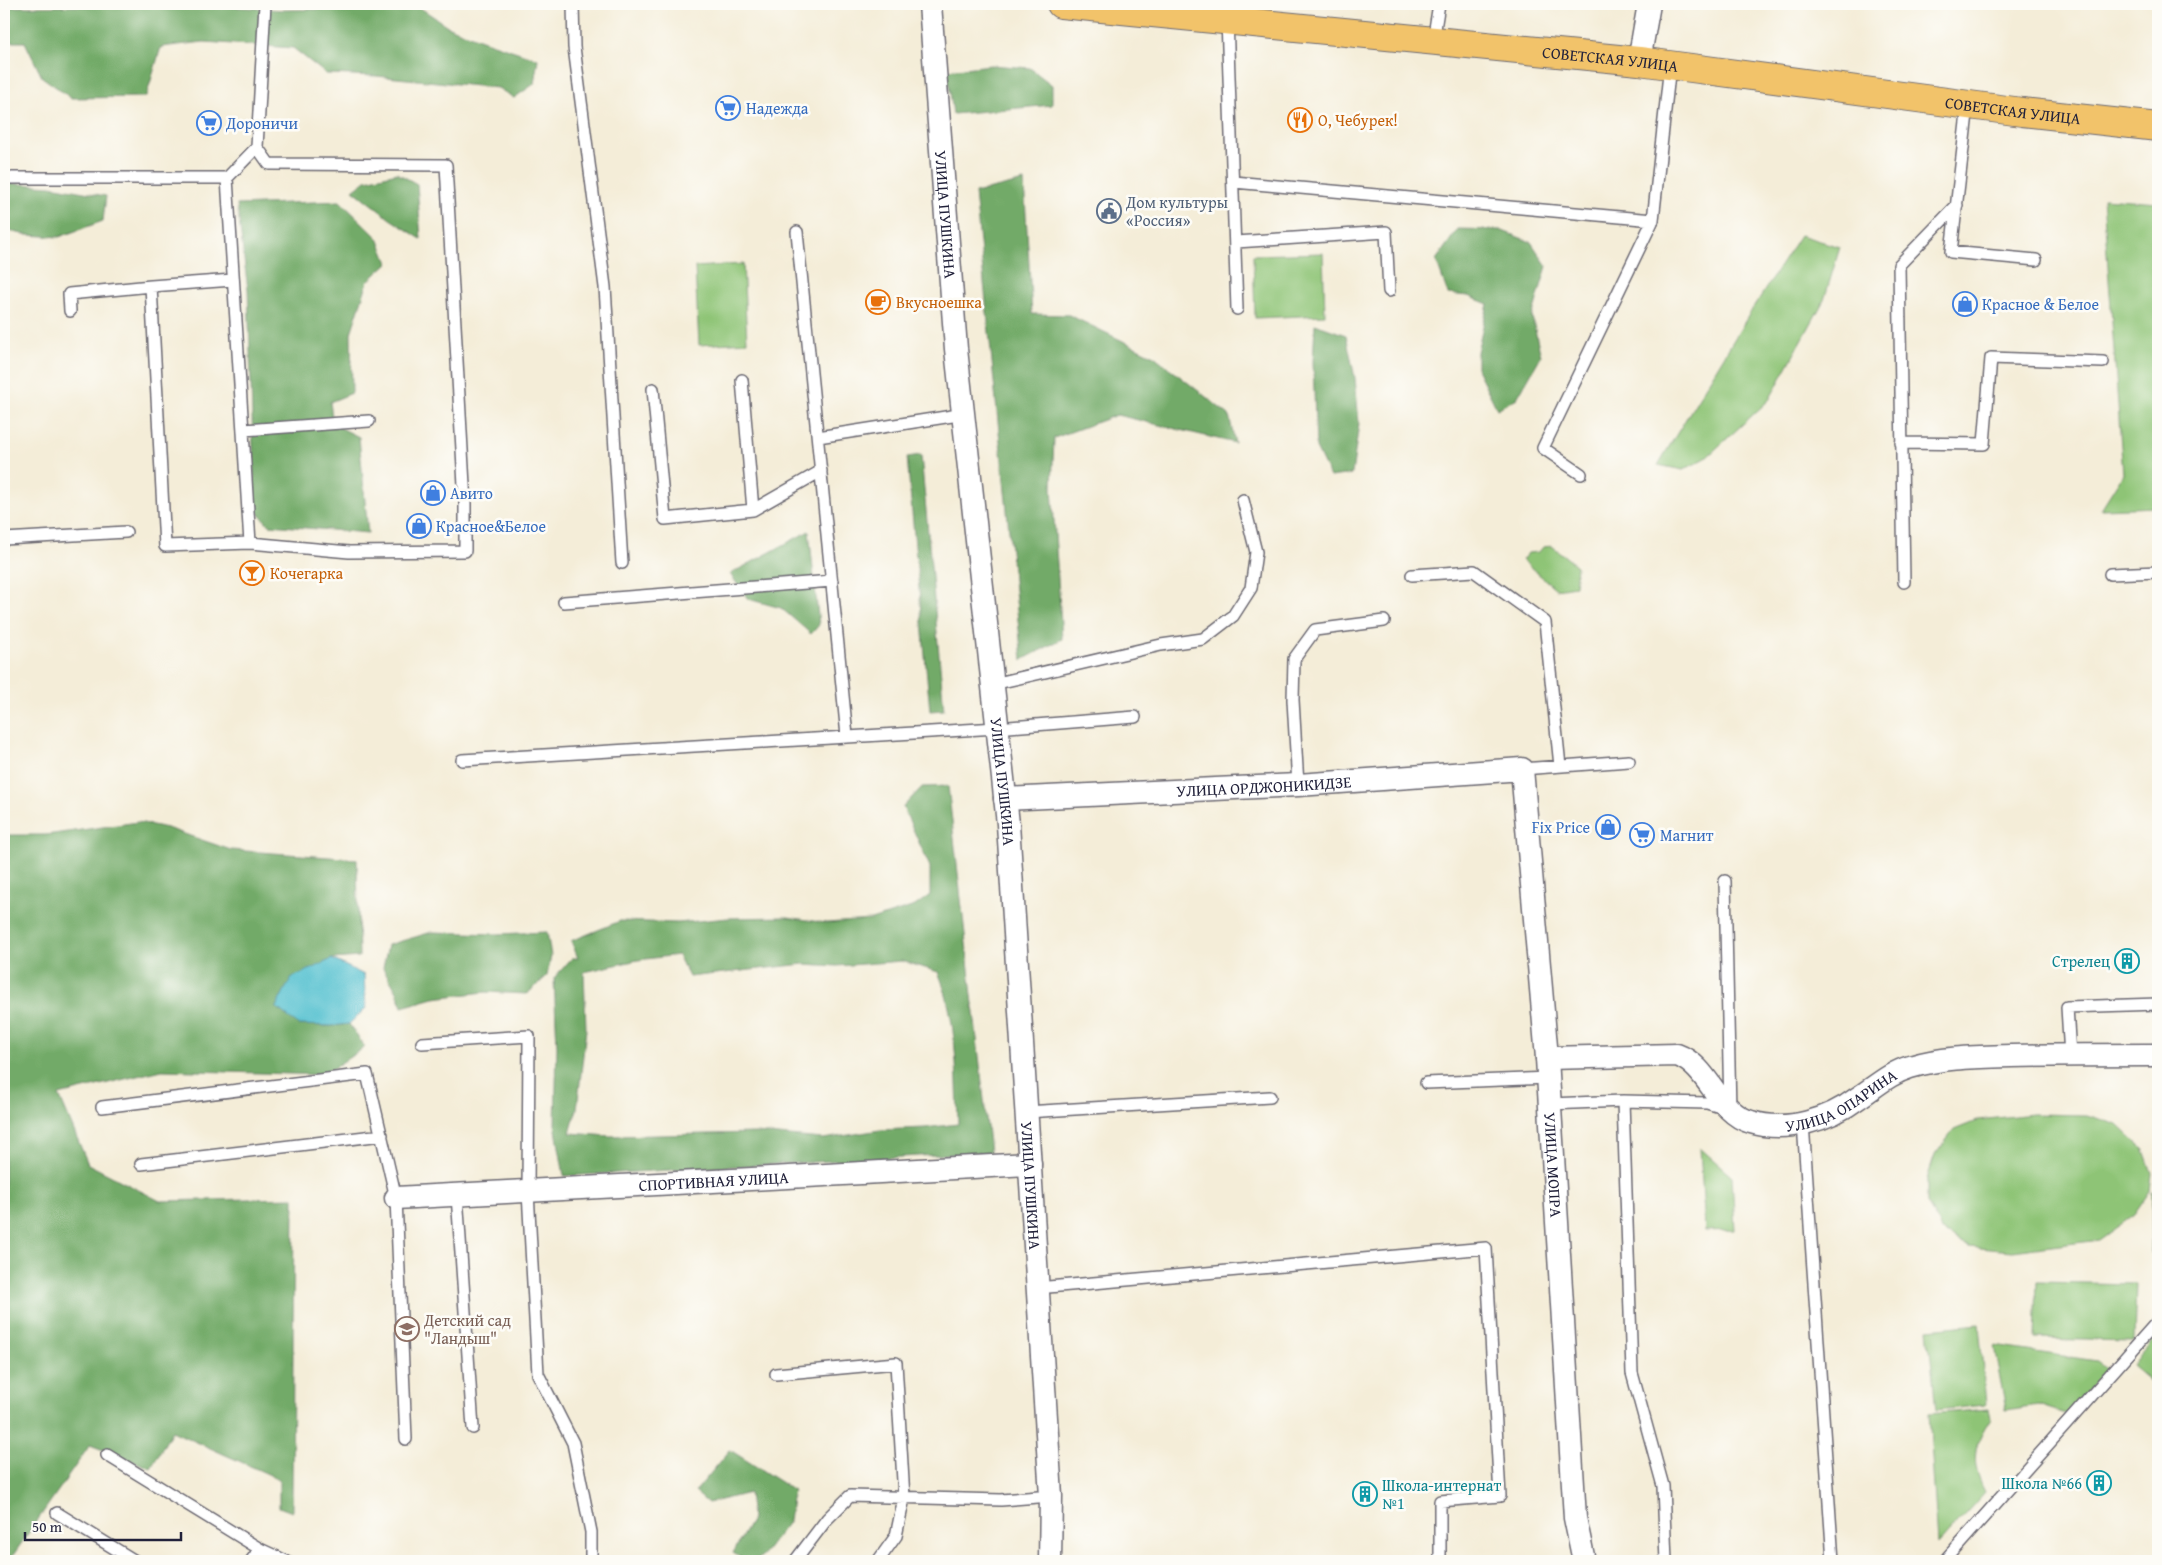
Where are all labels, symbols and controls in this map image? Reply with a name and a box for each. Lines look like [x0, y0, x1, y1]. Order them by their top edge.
street label: СОВЕТСКАЯ УЛИЦА [1541, 40, 1680, 78]
street label: СОВЕТСКАЯ УЛИЦА [1944, 90, 2082, 130]
supermarket icon: Надежда [715, 95, 741, 121]
place label: Надежда [746, 96, 809, 120]
restaurant icon: О, Чебурек! [1287, 107, 1313, 133]
place label: О, Чебурек! [1318, 108, 1398, 132]
supermarket icon: Дороничи [196, 110, 222, 136]
place label: Дороничи [225, 111, 299, 135]
street label: УЛИЦА ПУШКИНА [929, 149, 963, 280]
place label: Дом культуры «Россия» [1125, 190, 1228, 232]
public building icon: Дом культуры «Россия» [1096, 198, 1122, 224]
cafe icon: Вкусноешка [865, 289, 891, 315]
place label: Вкусноешка [896, 290, 982, 314]
shop icon: Красное & Белое [1952, 291, 1978, 317]
place label: Красное & Белое [1982, 292, 2099, 316]
shop icon: Авито [420, 480, 446, 506]
place label: Авито [450, 481, 493, 505]
shop icon: Красное&Белое [406, 513, 432, 539]
place label: Красное&Белое [436, 514, 546, 538]
bar icon: Кочегарка [239, 560, 265, 586]
place label: Кочегарка [270, 561, 343, 585]
street label: УЛИЦА ПУШКИНА [984, 716, 1021, 847]
street label: УЛИЦА ОРДЖОНИКИДЗЕ [1176, 769, 1352, 803]
shop icon: Fix Price [1595, 814, 1621, 840]
place label: Fix Price [1532, 815, 1590, 839]
supermarket icon: Магнит [1629, 822, 1655, 848]
place label: Магнит [1660, 823, 1714, 847]
building icon: Стрелец [2114, 948, 2140, 974]
place label: Стрелец [2052, 949, 2110, 973]
street label: УЛИЦА ОПАРИНА [1784, 1063, 1901, 1138]
street label: УЛИЦА МОПРА [1538, 1112, 1569, 1218]
street label: УЛИЦА ПУШКИНА [1015, 1120, 1047, 1251]
street label: СПОРТИВНАЯ УЛИЦА [638, 1165, 789, 1197]
place label: Детский сад "Ландыш" [423, 1308, 511, 1350]
school or university icon: Детский сад "Ландыш" [394, 1316, 420, 1342]
building icon: Школа №66 [2086, 1470, 2112, 1496]
place label: Школа №66 [2002, 1471, 2082, 1495]
place label: Школа-интернат №1 [1382, 1473, 1501, 1515]
building icon: Школа-интернат №1 [1352, 1481, 1378, 1507]
scale bar [25, 1510, 181, 1542]
text: 50 m [32, 1516, 63, 1537]

